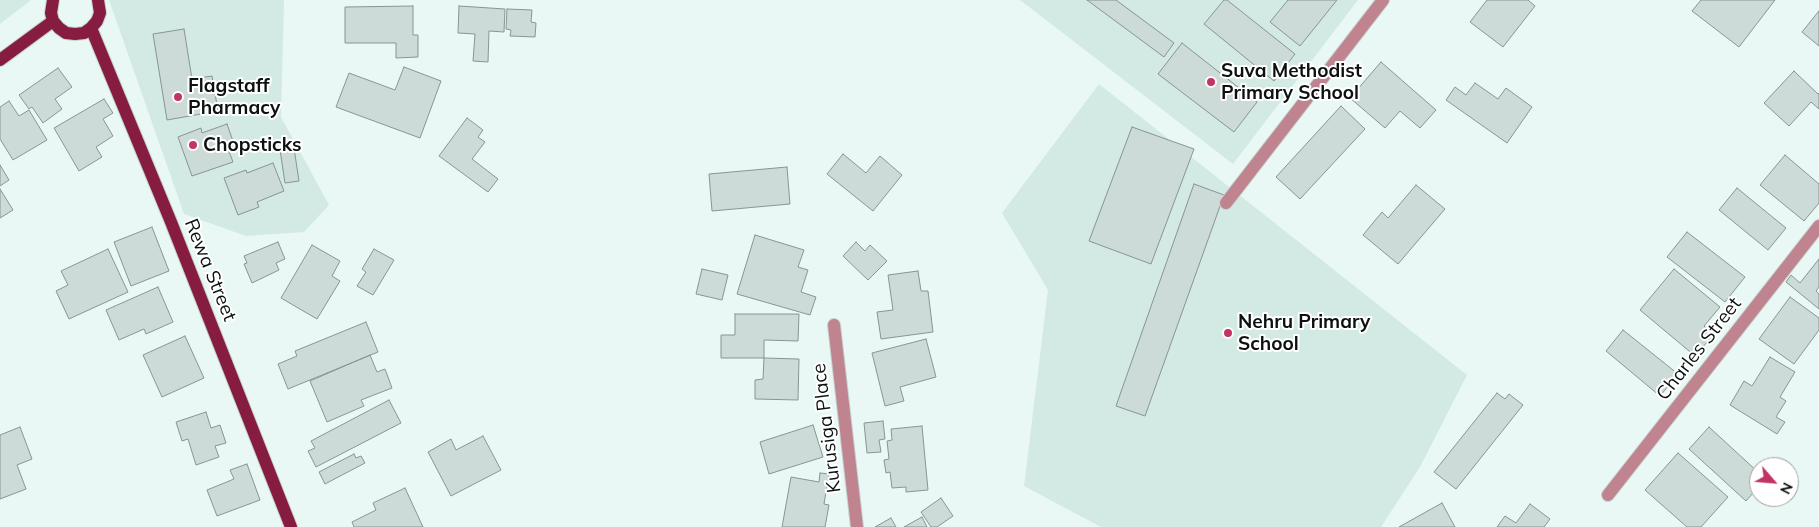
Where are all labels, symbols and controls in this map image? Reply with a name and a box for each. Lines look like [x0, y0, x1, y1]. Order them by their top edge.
place label: Suva Methodist Primary School [1221, 60, 1362, 104]
place label: Flagstaff Pharmacy [188, 75, 280, 119]
marker: Suva Methodist Primary School [1205, 76, 1217, 88]
marker: Flagstaff Pharmacy [172, 91, 184, 103]
place label: Chopsticks [203, 134, 302, 156]
marker: Chopsticks [187, 139, 199, 151]
street label: Rewa Street [179, 215, 241, 325]
street label: Charles Street [1652, 293, 1746, 405]
place label: Nehru Primary School [1238, 311, 1370, 355]
marker: Nehru Primary School [1222, 327, 1234, 339]
street label: Kurusiga Place [808, 362, 846, 494]
north arrow [1749, 457, 1799, 507]
text: N [1776, 480, 1797, 497]

